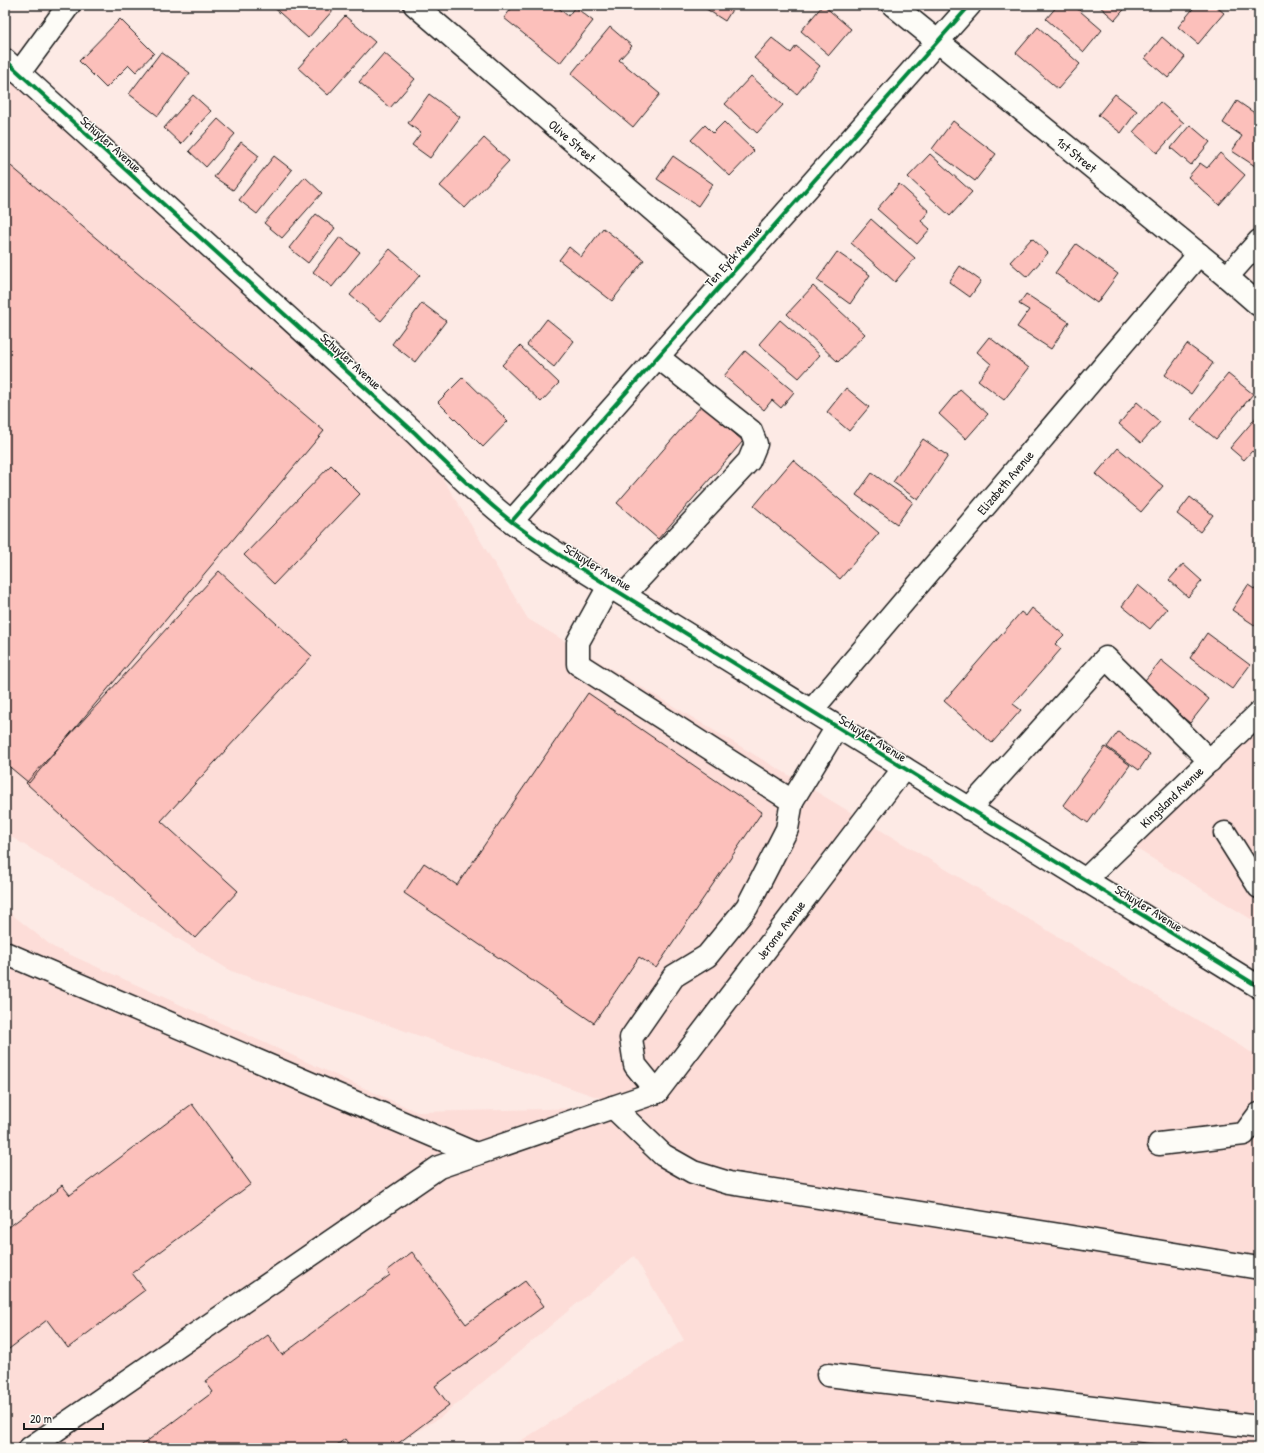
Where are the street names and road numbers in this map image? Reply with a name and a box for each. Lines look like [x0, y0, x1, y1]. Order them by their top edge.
street label: Schuyler Avenue [76, 112, 146, 176]
street label: Olive Street [545, 115, 600, 167]
street label: 1st Street [1053, 133, 1101, 177]
street label: Ten Eyck Avenue [700, 221, 766, 291]
street label: Schuyler Avenue [316, 329, 386, 393]
street label: Elizabeth Avenue [973, 446, 1038, 518]
street label: Schuyler Avenue [561, 539, 635, 595]
street label: Schuyler Avenue [836, 710, 910, 766]
street label: Kingsland Avenue [1136, 762, 1207, 832]
street label: Schuyler Avenue [1112, 880, 1186, 936]
street label: Jerome Avenue [752, 896, 809, 963]

